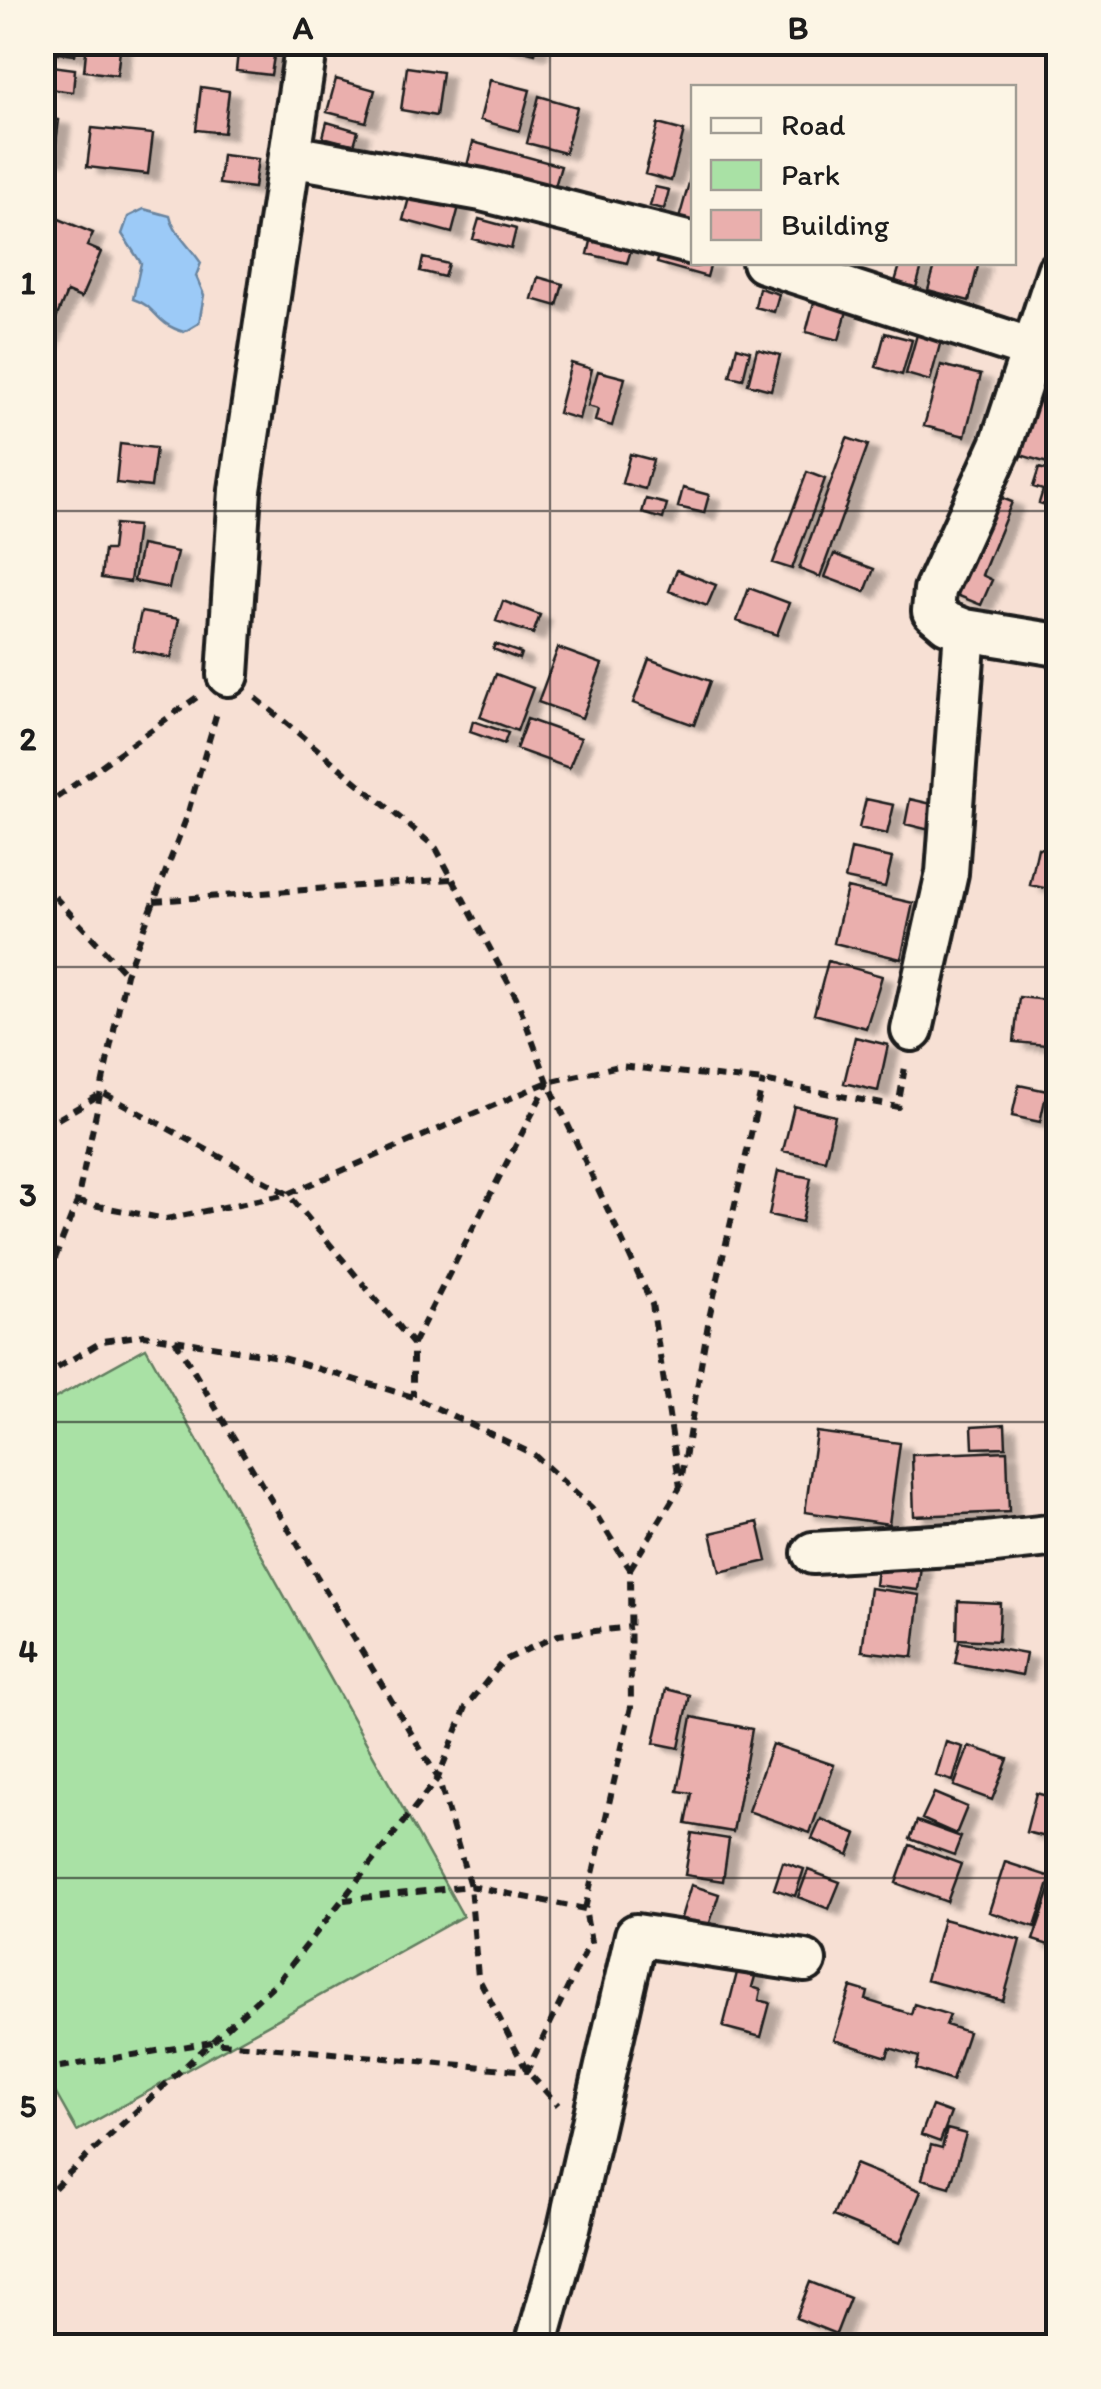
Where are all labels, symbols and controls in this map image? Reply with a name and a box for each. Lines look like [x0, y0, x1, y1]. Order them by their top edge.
text: A [292, 9, 314, 47]
text: B [788, 9, 808, 47]
legend [691, 85, 1016, 265]
text: Road [781, 106, 846, 143]
text: Park [781, 156, 840, 193]
text: Building [781, 206, 890, 243]
text: 1 [21, 264, 36, 302]
text: 2 [20, 720, 37, 758]
text: 3 [19, 1176, 37, 1214]
text: 4 [18, 1632, 38, 1670]
text: 5 [20, 2087, 37, 2125]

